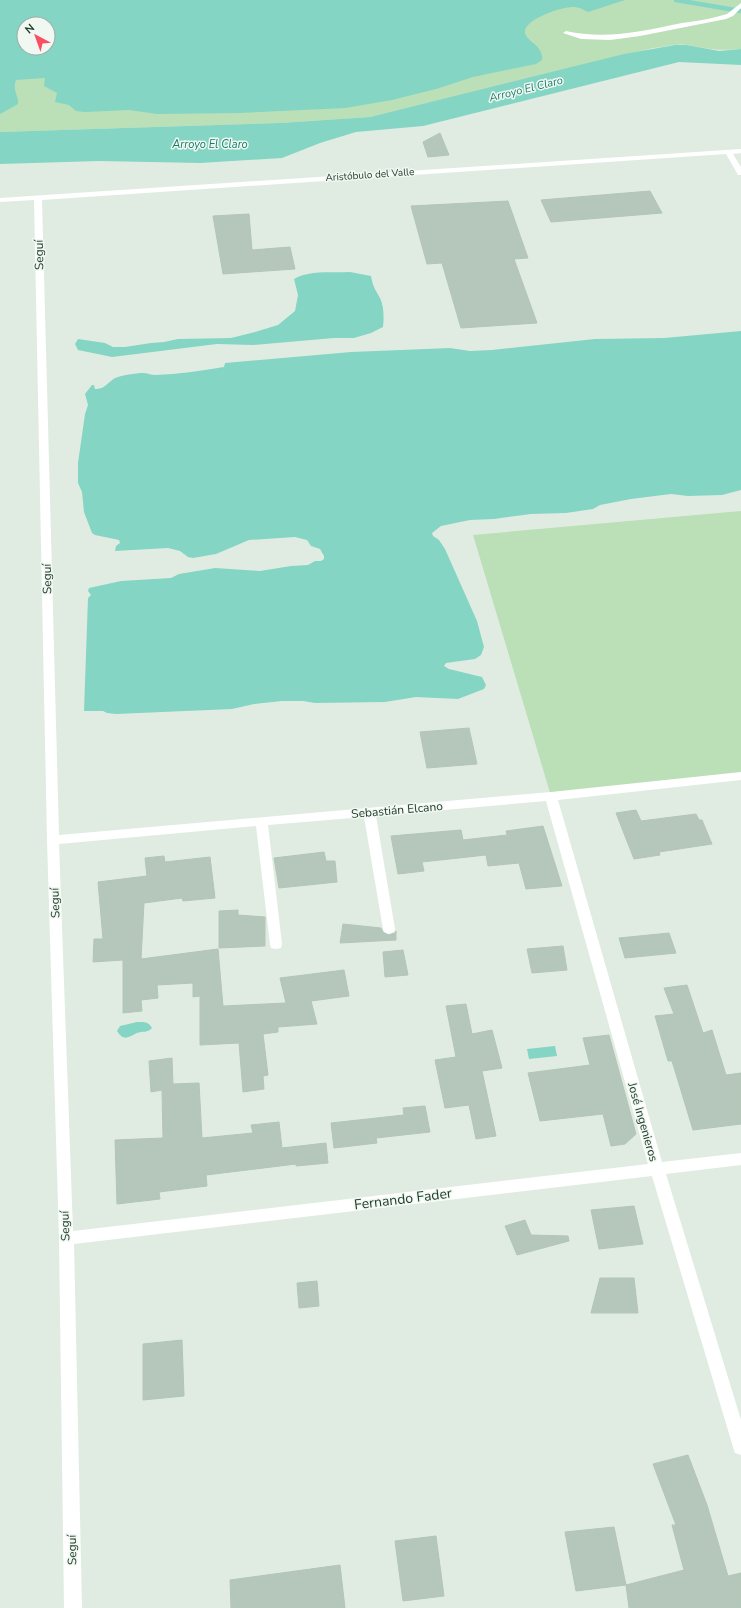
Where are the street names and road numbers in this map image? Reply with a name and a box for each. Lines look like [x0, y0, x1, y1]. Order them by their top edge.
street label: Aristóbulo del Valle [325, 165, 415, 185]
street label: Seguí [31, 238, 47, 270]
street label: Seguí [39, 562, 55, 594]
street label: Sebastián Elcano [351, 798, 444, 822]
street label: Seguí [46, 886, 64, 918]
street label: José Ingenieros [624, 1080, 662, 1164]
street label: Fernando Fader [353, 1184, 453, 1214]
street label: Seguí [56, 1209, 74, 1241]
street label: Seguí [64, 1533, 80, 1565]

